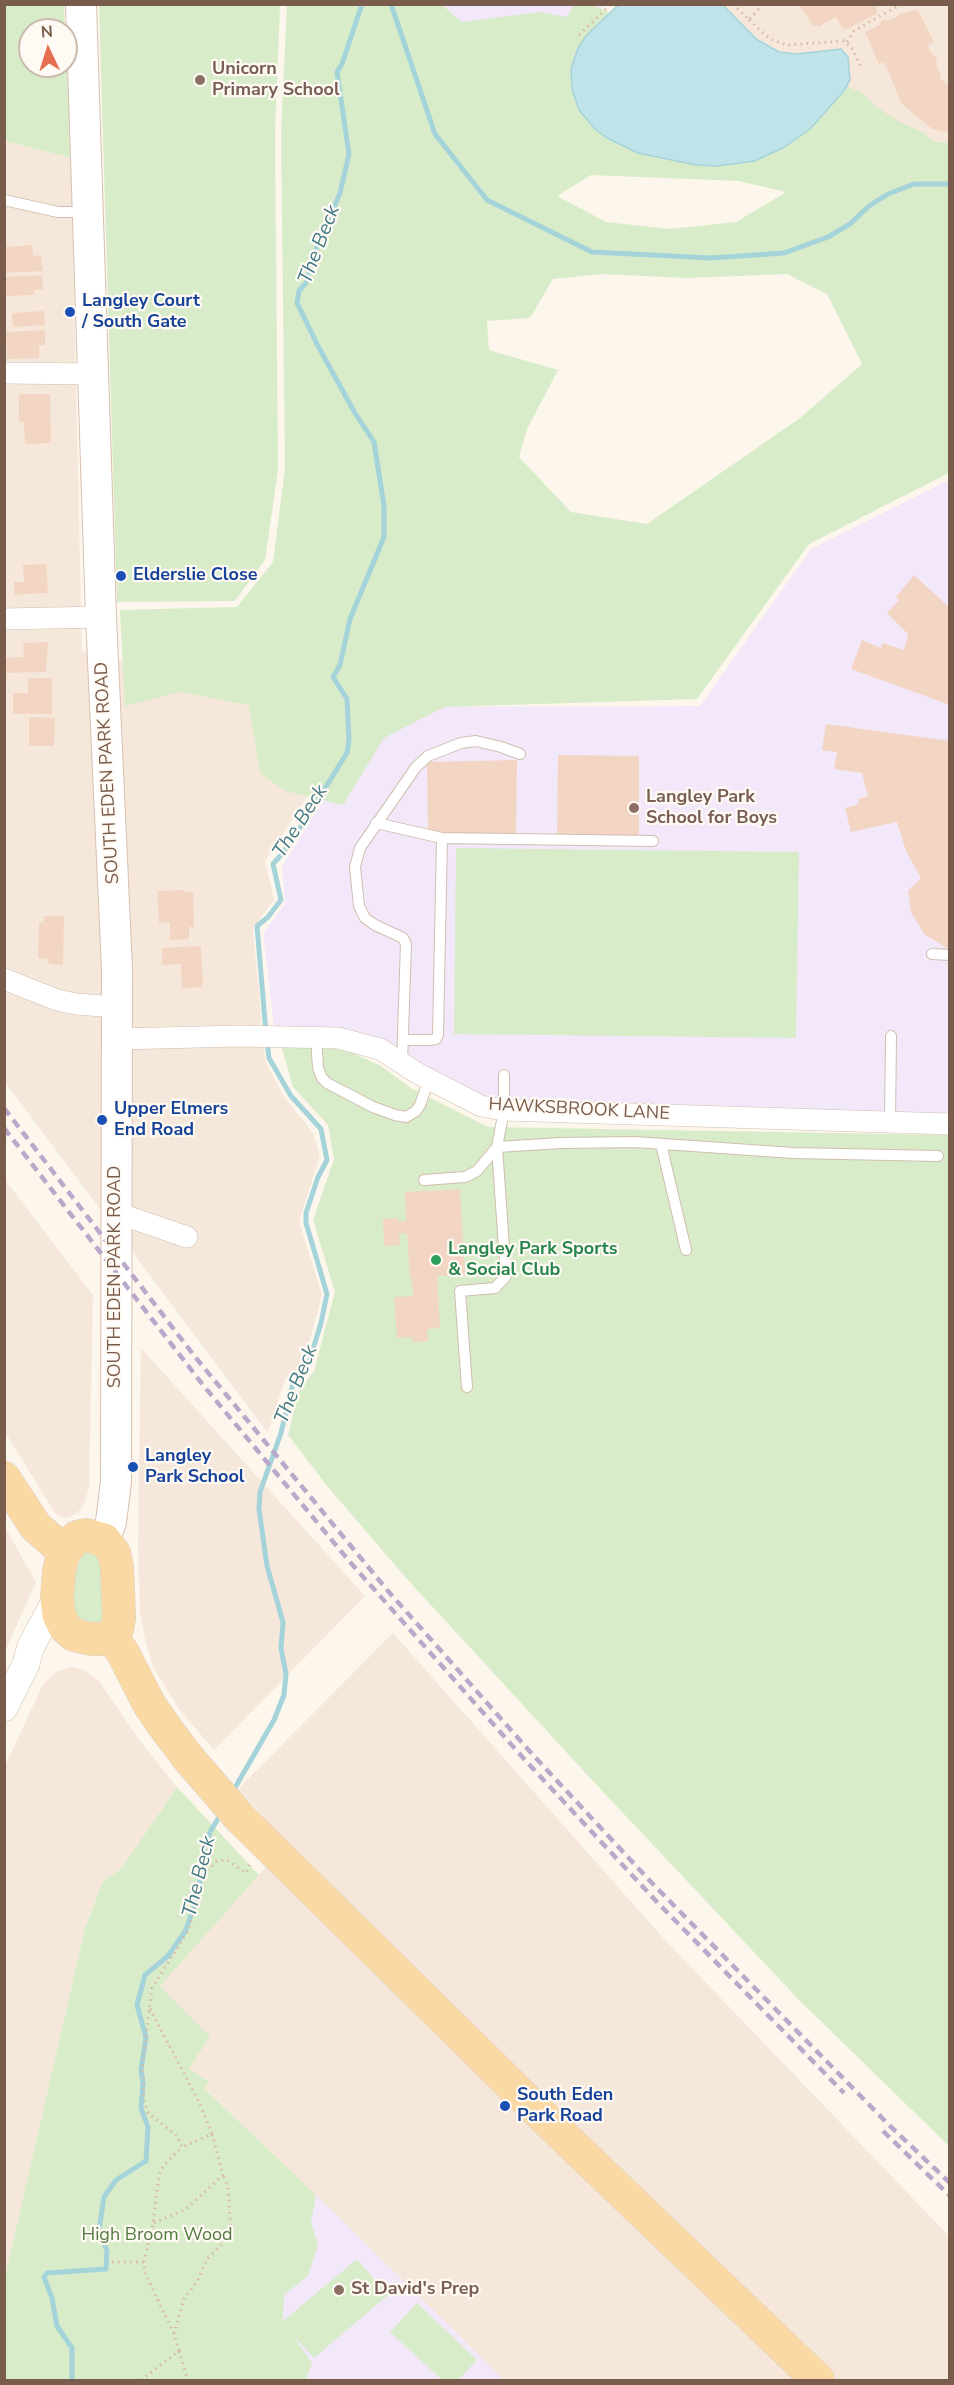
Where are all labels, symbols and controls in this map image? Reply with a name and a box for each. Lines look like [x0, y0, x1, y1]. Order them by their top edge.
north arrow [18, 18, 78, 78]
text: N [40, 21, 54, 43]
place label: Unicorn Primary School [212, 59, 340, 101]
marker: Unicorn Primary School [193, 73, 207, 87]
water label: The Beck [294, 202, 346, 288]
place label: Langley Court / South Gate [82, 291, 200, 334]
marker: Langley Court / South Gate [63, 305, 77, 319]
place label: Elderslie Close [133, 565, 257, 587]
marker: Elderslie Close [114, 569, 128, 583]
street label: SOUTH EDEN PARK ROAD [91, 661, 125, 885]
water label: The Beck [268, 781, 334, 863]
place label: Langley Park School for Boys [646, 787, 777, 830]
marker: Langley Park School for Boys [627, 801, 641, 815]
street label: HAWKSBROOK LANE [488, 1094, 670, 1126]
place label: Upper Elmers End Road [114, 1099, 228, 1142]
marker: Upper Elmers End Road [95, 1113, 109, 1127]
street label: SOUTH EDEN PARK ROAD [105, 1166, 127, 1388]
place label: Langley Park Sports & Social Club [448, 1239, 617, 1282]
marker: Langley Park Sports & Social Club [429, 1253, 443, 1267]
water label: The Beck [270, 1342, 324, 1428]
place label: Langley Park School [145, 1446, 245, 1488]
marker: Langley Park School [126, 1460, 140, 1474]
water label: The Beck [178, 1834, 222, 1920]
place label: South Eden Park Road [517, 2085, 613, 2128]
marker: South Eden Park Road [498, 2099, 512, 2113]
park label: High Broom Wood [81, 2225, 233, 2247]
place label: St David's Prep [351, 2279, 479, 2301]
marker: St David's Prep [332, 2283, 346, 2297]

